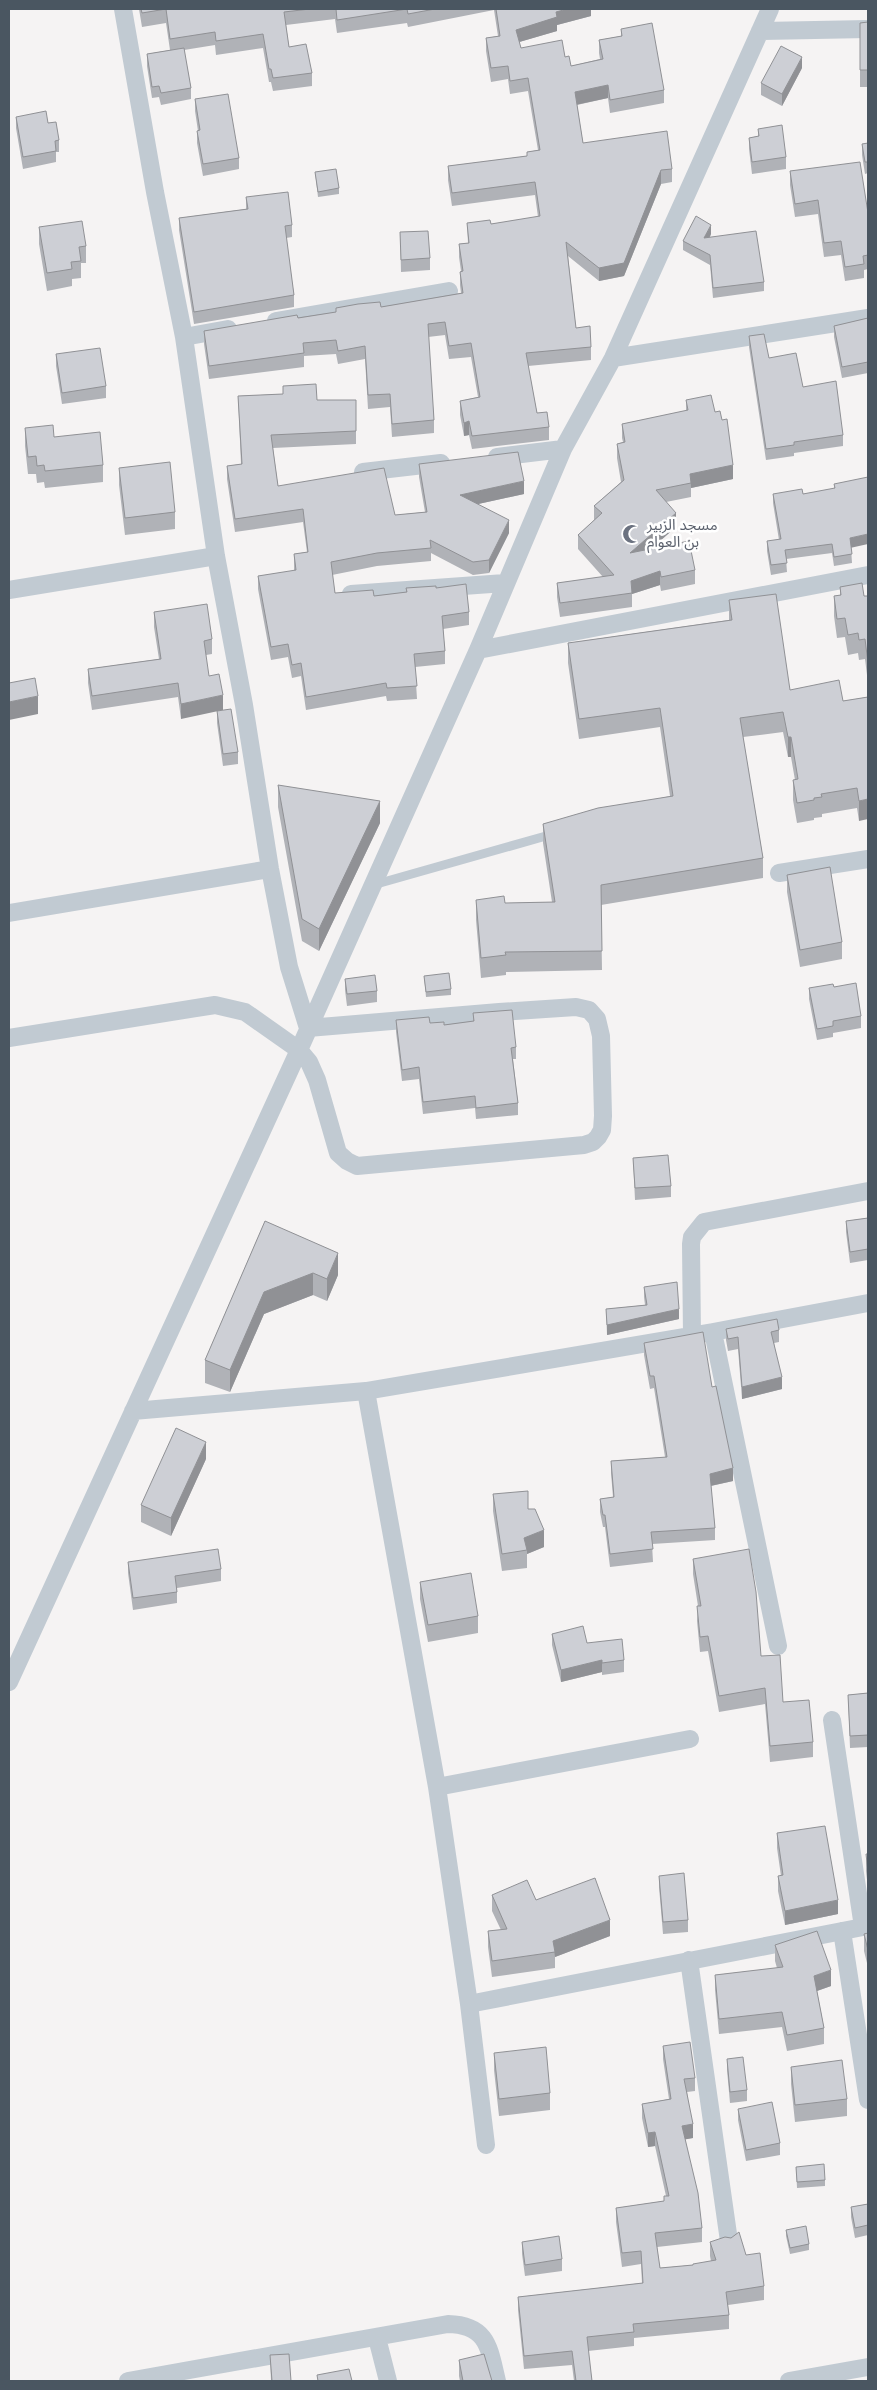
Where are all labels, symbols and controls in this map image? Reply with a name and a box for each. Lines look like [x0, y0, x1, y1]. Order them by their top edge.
place label: مسجد الزبير بن العوام [646, 515, 718, 553]
mosque icon: مسجد الزبير بن العوام [621, 523, 643, 545]

